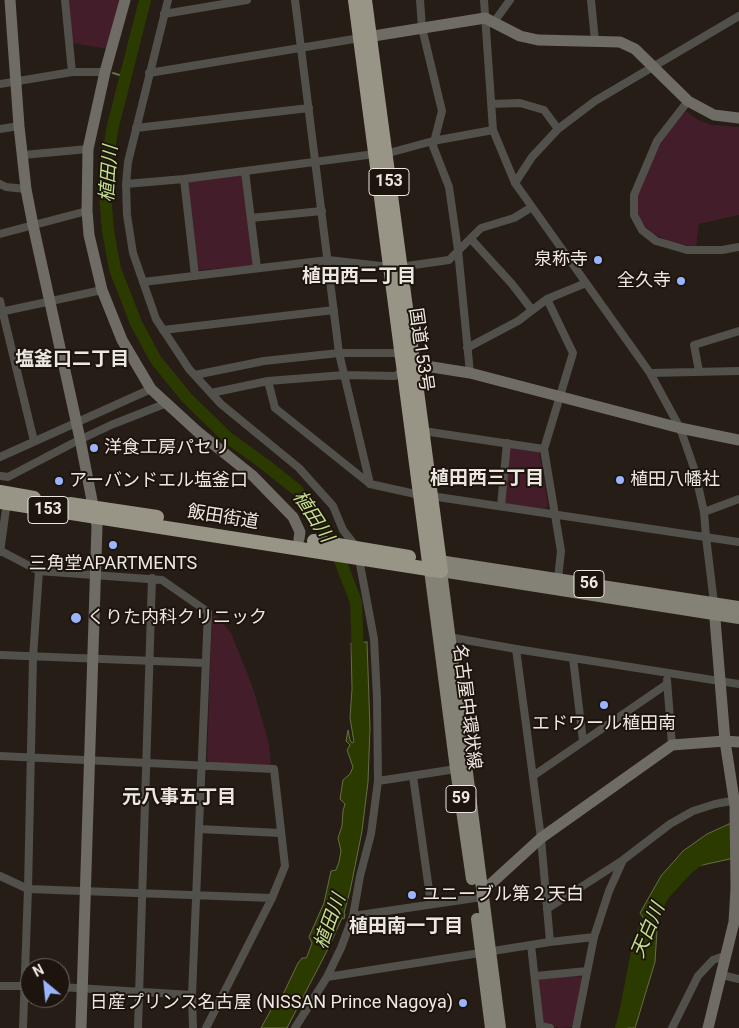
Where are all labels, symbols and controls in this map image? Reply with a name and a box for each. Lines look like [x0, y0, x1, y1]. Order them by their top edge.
water label: 植田川 [97, 145, 123, 203]
road number: 153 [369, 168, 409, 196]
place label: 泉称寺 [534, 249, 588, 271]
marker: 泉称寺 [592, 254, 604, 266]
district label: 植田西二丁目 [302, 266, 416, 288]
place label: 全久寺 [617, 270, 671, 292]
marker: 全久寺 [675, 275, 687, 287]
street label: 国道153号 [403, 307, 437, 393]
district label: 塩釜口二丁目 [15, 349, 129, 371]
place label: 洋食工房パセリ [104, 437, 230, 459]
marker: 洋食工房パセリ [88, 442, 100, 454]
district label: 植田西三丁目 [430, 468, 544, 490]
place label: 植田八幡社 [630, 469, 720, 491]
place label: アーバンドエル塩釜口 [69, 470, 248, 492]
marker: 植田八幡社 [614, 474, 626, 486]
marker: アーバンドエル塩釜口 [53, 475, 65, 487]
water label: 植田川 [287, 487, 337, 547]
road number: 153 [28, 496, 68, 524]
street label: 飯田街道 [186, 502, 260, 534]
marker: 三角堂APARTMENTS [107, 539, 119, 551]
place label: 三角堂APARTMENTS [29, 553, 197, 575]
road number: 56 [574, 570, 604, 598]
place label: くりた内科クリニック [87, 607, 267, 629]
marker: くりた内科クリニック [69, 611, 83, 625]
street label: 名古屋中環状線 [448, 643, 484, 771]
marker: エドワール植田南 [598, 699, 610, 711]
place label: エドワール植田南 [532, 713, 676, 735]
road number: 59 [446, 786, 476, 812]
district label: 元八事五丁目 [122, 787, 236, 809]
place label: ユニーブル第２天白 [422, 884, 584, 906]
marker: ユニーブル第２天白 [406, 889, 418, 901]
water label: 植田川 [311, 891, 351, 953]
water label: 天白川 [627, 900, 671, 962]
district label: 植田南一丁目 [349, 916, 463, 938]
north arrow [20, 958, 70, 1008]
text: N [30, 961, 47, 980]
place label: 日産プリンス名古屋 (NISSAN Prince Nagoya) [90, 992, 453, 1014]
marker: 日産プリンス名古屋 (NISSAN Prince Nagoya) [457, 997, 469, 1009]

